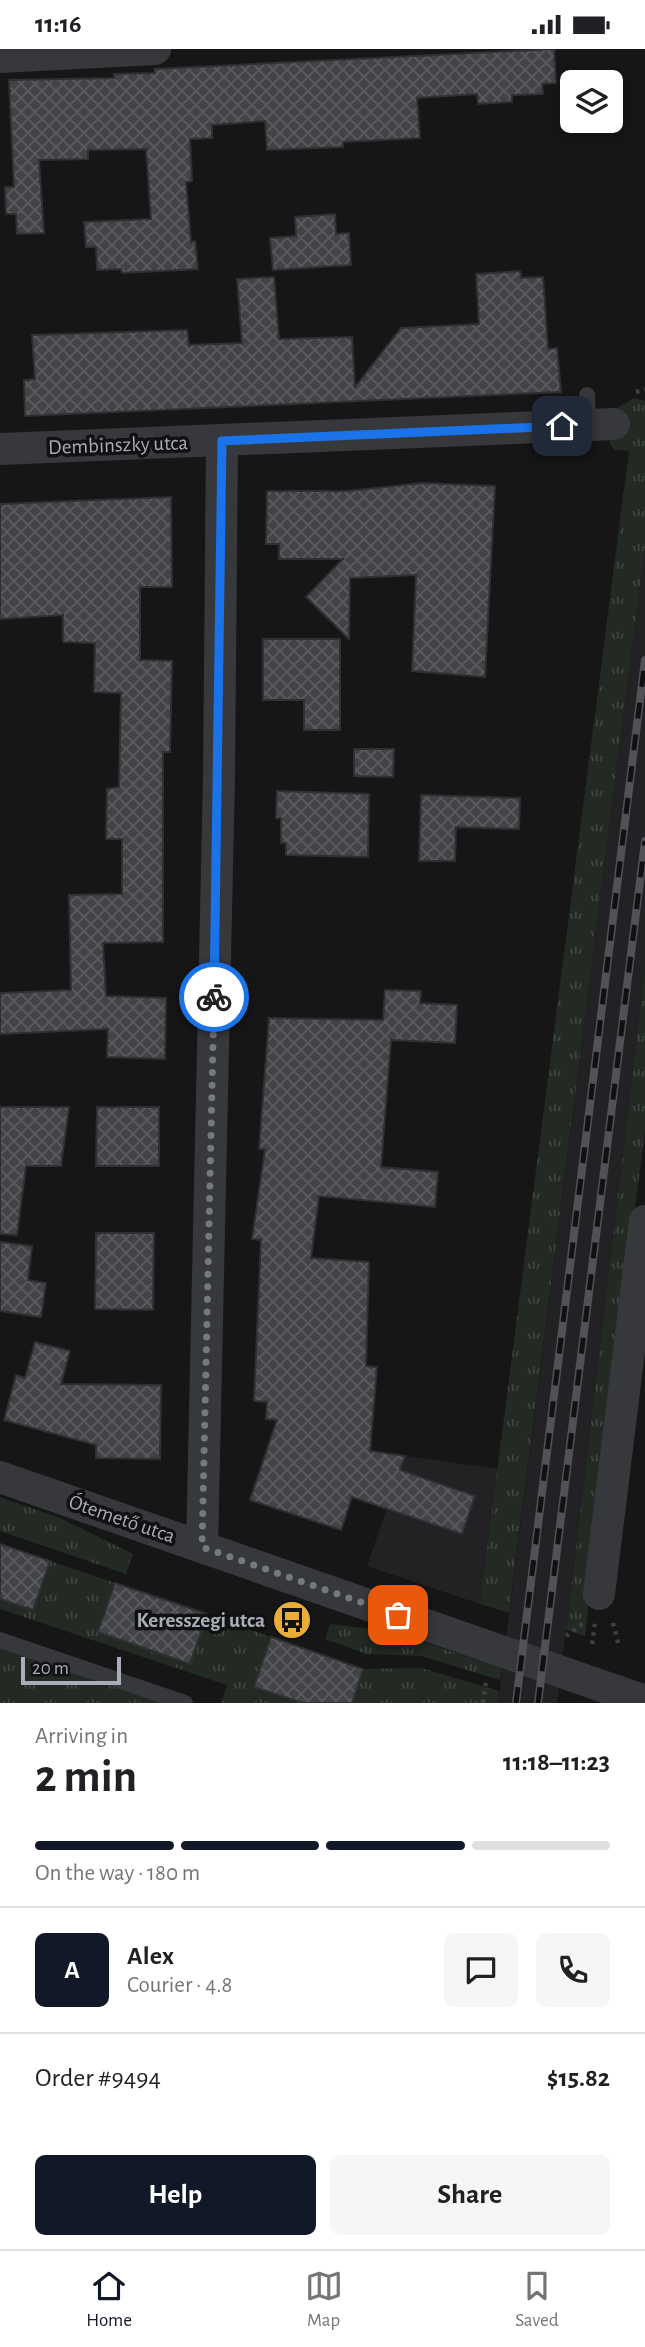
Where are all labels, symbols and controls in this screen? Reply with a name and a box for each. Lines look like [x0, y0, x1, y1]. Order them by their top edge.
text: 11:16 [35, 11, 82, 37]
map controls [560, 70, 623, 133]
button: layers [560, 70, 623, 133]
pin [532, 396, 592, 456]
icon: home [543, 407, 581, 445]
street label: Dembinszky utca [48, 432, 189, 458]
courier [179, 962, 249, 1032]
icon: bike [195, 978, 233, 1016]
street label: Ótemető utca [66, 1489, 179, 1547]
pin [368, 1585, 428, 1645]
icon: bag [379, 1596, 417, 1634]
bus stop icon: Keresszegi utca [271, 1599, 313, 1641]
place label: Keresszegi utca [136, 1610, 265, 1631]
scale bar [21, 1654, 121, 1686]
text: 20 m [32, 1659, 69, 1678]
text: Arriving in [35, 1725, 128, 1748]
text: 11:18–11:23 [503, 1749, 610, 1775]
text: 2 min [35, 1754, 137, 1800]
text: On the way · 180 m [35, 1862, 200, 1885]
button: chat [444, 1933, 518, 2007]
button: phone [536, 1933, 610, 2007]
text: Alex [127, 1943, 174, 1969]
text: A [64, 1957, 80, 1983]
text: Courier · 4.8 [127, 1974, 232, 1997]
text: Order #9494 [35, 2065, 161, 2091]
text: $15.82 [547, 2065, 610, 2091]
button: Help [35, 2155, 316, 2235]
button: Share [330, 2155, 610, 2235]
tab: Home [86, 2267, 132, 2332]
tab: Map [305, 2267, 343, 2332]
tab: Saved [515, 2267, 559, 2332]

